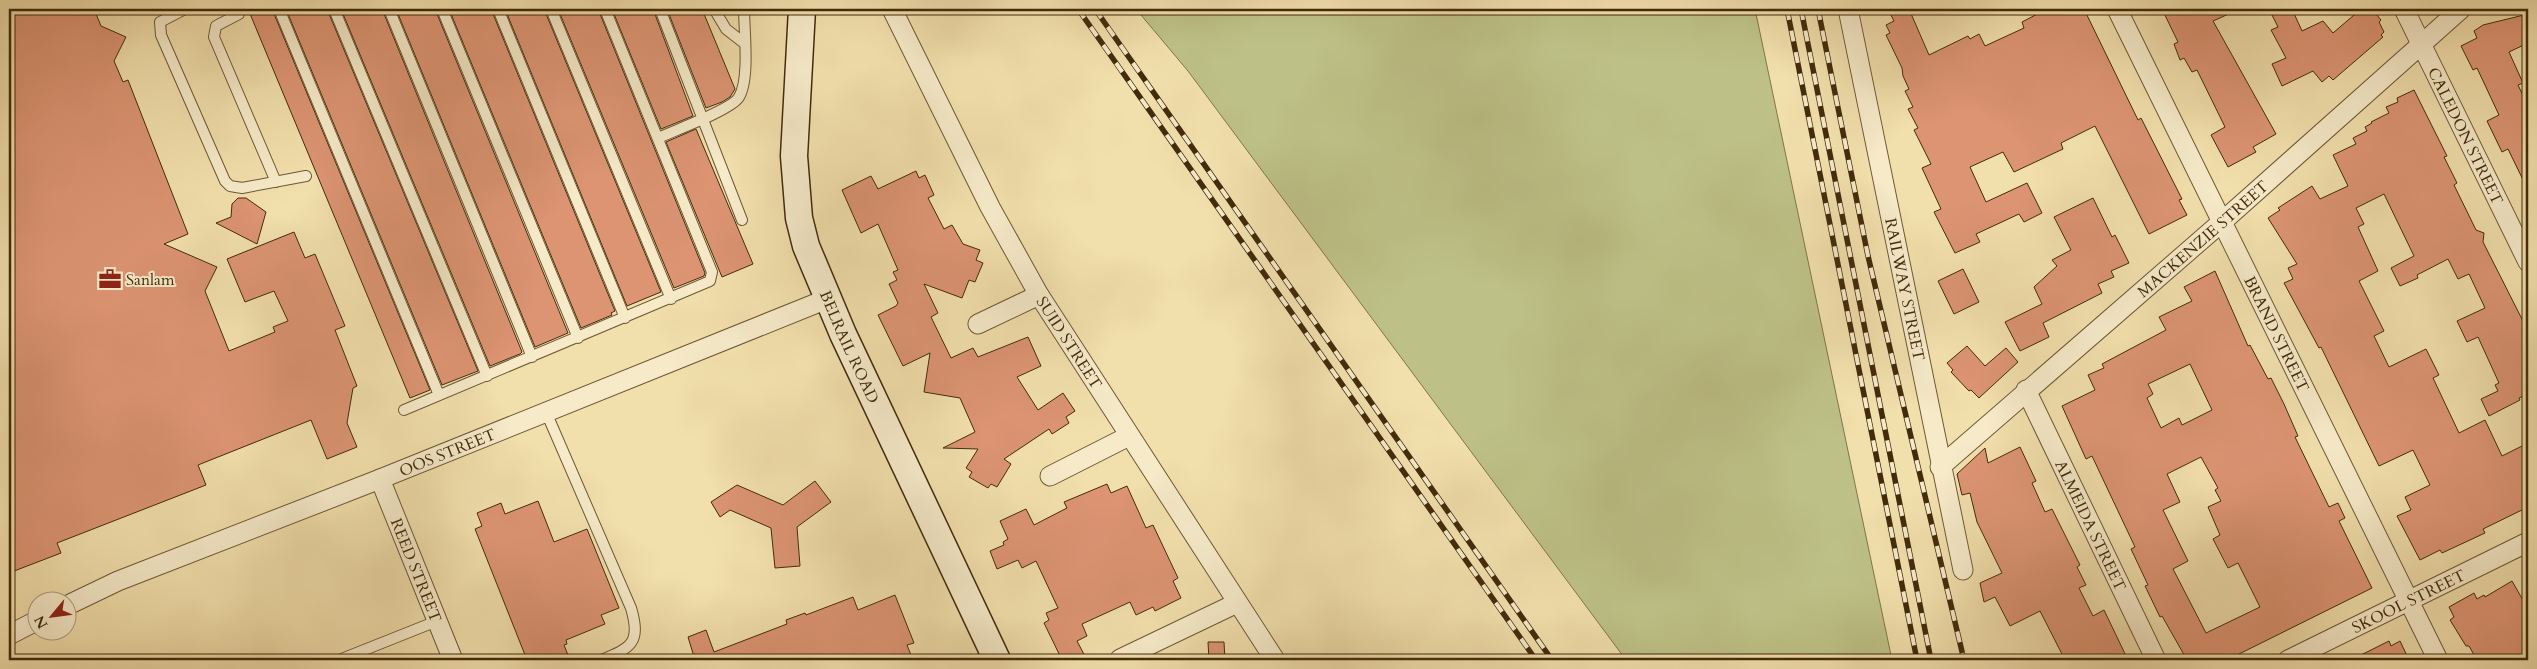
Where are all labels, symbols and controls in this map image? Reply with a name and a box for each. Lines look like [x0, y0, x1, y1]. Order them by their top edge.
street label: CALEDON STREET [2422, 64, 2508, 209]
street label: MACKENZIE STREET [2133, 176, 2274, 303]
street label: RAILWAY STREET [1879, 216, 1930, 363]
office icon: Sanlam [97, 266, 123, 292]
place label: Sanlam [126, 269, 175, 291]
street label: BRAND STREET [2238, 272, 2314, 396]
street label: BELRAIL ROAD [814, 287, 884, 407]
street label: SUID STREET [1031, 292, 1107, 394]
street label: OOS STREET [396, 423, 499, 482]
street label: ALMEIDA STREET [2049, 457, 2131, 595]
street label: REED STREET [385, 515, 447, 626]
street label: SKOOL STREET [2348, 564, 2469, 639]
north arrow [28, 592, 78, 642]
text: N [30, 612, 52, 632]

